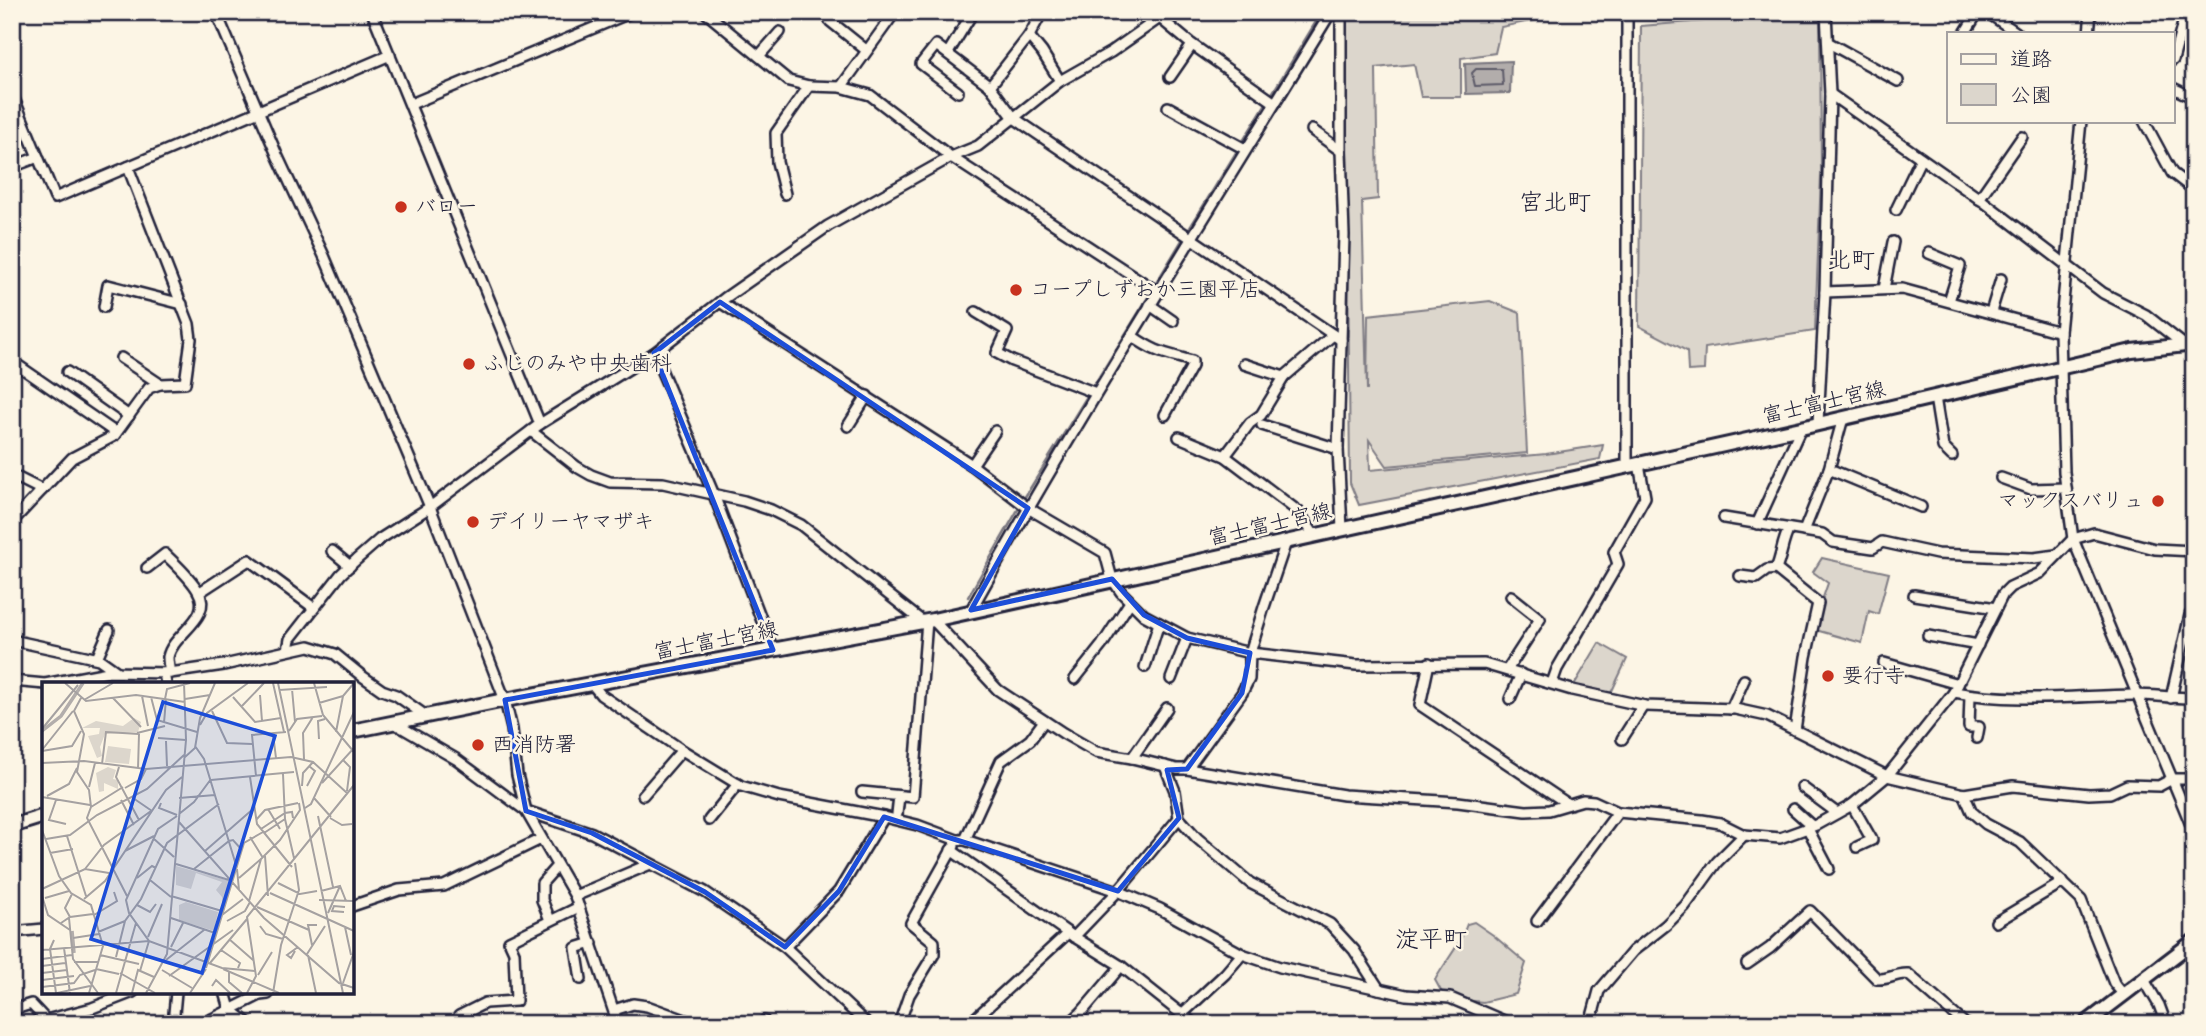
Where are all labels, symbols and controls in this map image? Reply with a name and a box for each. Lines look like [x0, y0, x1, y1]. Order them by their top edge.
legend [1947, 32, 2174, 122]
text: 道路 [2010, 46, 2052, 74]
text: 公園 [2010, 82, 2052, 110]
district label: 宮北町 [1519, 188, 1591, 219]
place label: バロー [415, 193, 478, 221]
marker: バロー [393, 199, 409, 215]
district label: 北町 [1827, 246, 1875, 277]
place label: コープしずおか三園平店 [1030, 276, 1260, 304]
marker: コープしずおか三園平店 [1008, 282, 1024, 298]
place label: ふじのみや中央歯科 [483, 350, 672, 378]
marker: ふじのみや中央歯科 [461, 356, 477, 372]
street label: 富士富士宮線 [1759, 375, 1889, 431]
place label: マックスバリュ [1997, 487, 2144, 515]
marker: マックスバリュ [2150, 493, 2166, 509]
street label: 富士富士宮線 [1205, 497, 1335, 553]
place label: デイリーヤマザキ [487, 508, 654, 536]
marker: デイリーヤマザキ [465, 514, 481, 530]
street label: 富士富士宮線 [651, 615, 781, 667]
place label: 要行寺 [1842, 662, 1905, 690]
marker: 要行寺 [1820, 668, 1836, 684]
inset map [42, 682, 354, 994]
place label: 西消防署 [492, 731, 576, 759]
marker: 西消防署 [470, 737, 486, 753]
district label: 淀平町 [1395, 925, 1467, 956]

